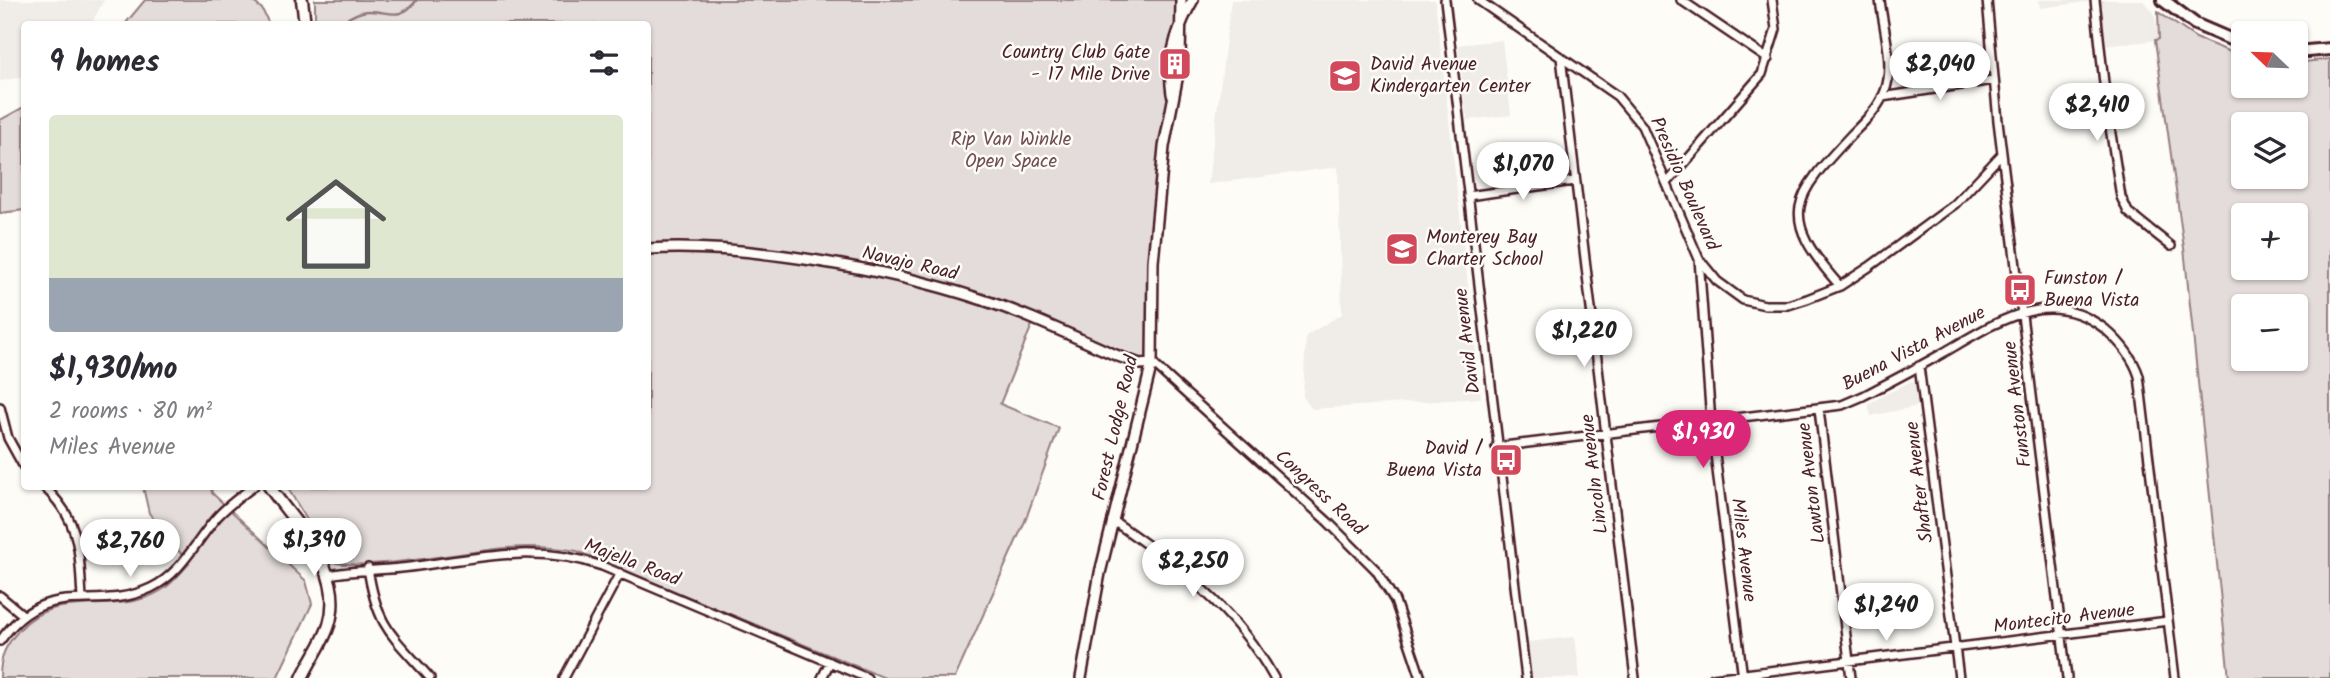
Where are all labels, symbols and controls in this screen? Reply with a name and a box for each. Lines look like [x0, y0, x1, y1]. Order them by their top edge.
north arrow [2231, 21, 2308, 98]
map controls [2231, 21, 2308, 371]
place label: Country Club Gate - 17 Mile Drive [1001, 38, 1150, 90]
text: 9 homes [49, 39, 160, 87]
pin: $2,040 [1883, 42, 1997, 102]
icon: filters [585, 44, 623, 82]
building icon: Country Club Gate - 17 Mile Drive [1156, 45, 1194, 83]
text: $2,040 [1905, 47, 1975, 83]
place label: David Avenue Kindergarten Center [1370, 50, 1532, 102]
school or university icon: David Avenue Kindergarten Center [1326, 57, 1364, 95]
pin: $2,410 [2040, 83, 2154, 143]
text: $2,410 [2065, 88, 2129, 124]
street label: Presidio Boulevard [1641, 112, 1727, 256]
button: layers [2231, 112, 2308, 189]
park label: Rip Van Winkle Open Space [951, 125, 1072, 177]
pin: $1,070 [1466, 142, 1580, 202]
text: $1,070 [1492, 147, 1554, 183]
icon: home [273, 161, 399, 287]
button: + [2231, 203, 2308, 280]
place label: Monterey Bay Charter School [1426, 223, 1544, 275]
school or university icon: Monterey Bay Charter School [1383, 230, 1421, 268]
street label: Navajo Road [859, 238, 962, 290]
place label: Funston / Buena Vista [2044, 264, 2139, 316]
bus stop icon: Funston / Buena Vista [2001, 271, 2039, 309]
street label: David Avenue [1447, 286, 1489, 396]
button: − [2231, 294, 2308, 371]
street label: Buena Vista Avenue [1837, 298, 1992, 400]
pin: $1,220 [1527, 310, 1641, 369]
text: $1,220 [1551, 314, 1617, 350]
street label: Funston Avenue [1995, 339, 2041, 469]
text: $1,930/mo [49, 346, 177, 394]
street label: Forest Lodge Road [1085, 352, 1147, 504]
text: 2 rooms · 80 m² [49, 394, 212, 430]
pin: $1,930 [1646, 410, 1760, 470]
street label: Lincoln Avenue [1573, 412, 1617, 536]
text: $1,930 [1672, 415, 1734, 451]
street label: Shafter Avenue [1898, 419, 1942, 544]
street label: Lawton Avenue [1790, 420, 1834, 545]
text: Miles Avenue [49, 430, 175, 466]
place label: David / Buena Vista [1387, 434, 1483, 486]
bus stop icon: David / Buena Vista [1487, 441, 1525, 479]
street label: Congress Road [1267, 443, 1373, 544]
street label: Miles Avenue [1722, 496, 1764, 604]
pin: $1,390 [257, 518, 371, 578]
pin: $2,760 [73, 520, 187, 579]
text: $1,390 [283, 523, 345, 559]
text: $2,760 [96, 524, 164, 560]
street label: Majella Road [579, 531, 685, 595]
pin: $2,250 [1136, 540, 1250, 599]
text: $2,250 [1158, 544, 1228, 580]
pin: $1,240 [1829, 584, 1943, 643]
text: $1,240 [1854, 588, 1918, 624]
street label: Montecito Avenue [1992, 595, 2137, 643]

